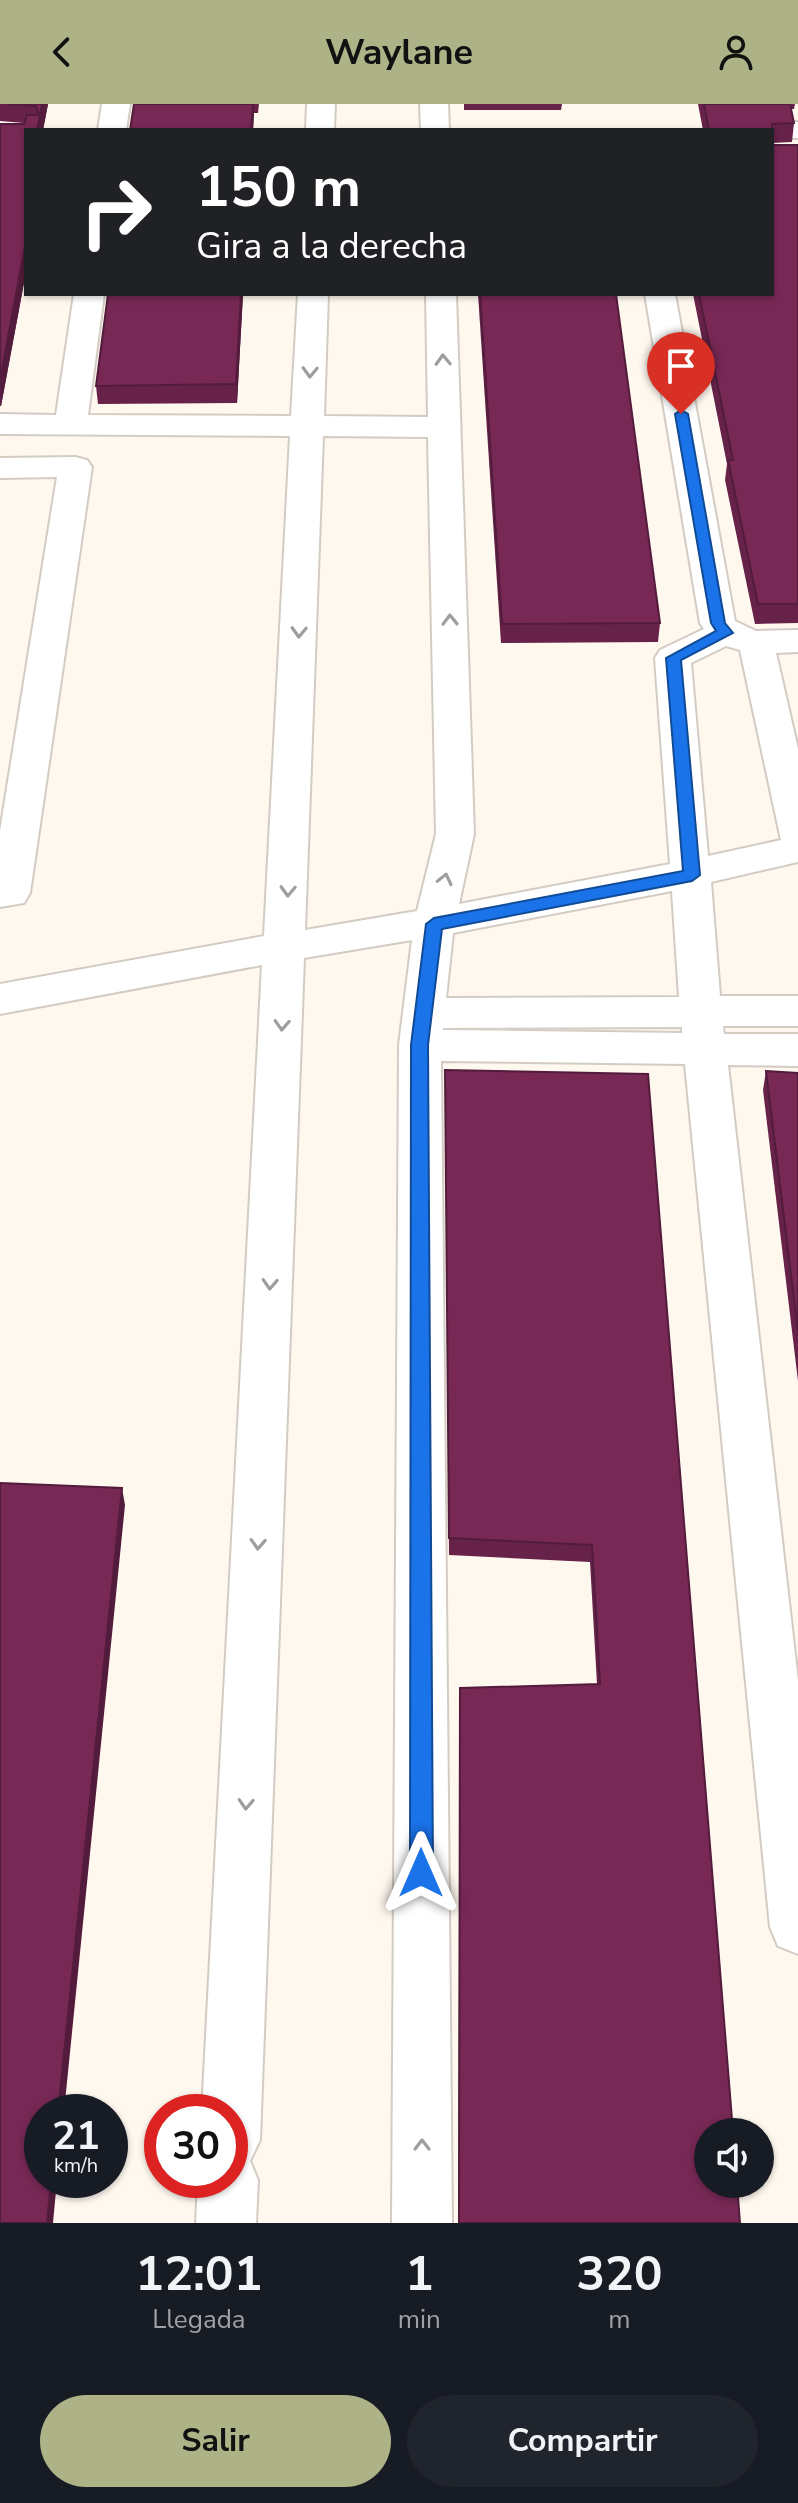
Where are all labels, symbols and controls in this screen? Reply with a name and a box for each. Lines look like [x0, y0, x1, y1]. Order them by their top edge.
text: Waylane [325, 28, 473, 77]
icon: back [40, 30, 84, 74]
icon: person [714, 30, 758, 74]
text: 150 m [196, 149, 361, 226]
icon: right [64, 160, 168, 264]
text: Gira a la derecha [196, 222, 467, 271]
pin [647, 332, 715, 414]
icon: arrive [659, 344, 703, 388]
one-way arrow [435, 353, 452, 366]
one-way arrow [301, 366, 318, 379]
one-way arrow [441, 613, 459, 626]
one-way arrow [291, 626, 308, 639]
one-way arrow [435, 873, 452, 886]
one-way arrow [280, 885, 297, 898]
one-way arrow [274, 1019, 291, 1032]
one-way arrow [262, 1278, 279, 1291]
one-way arrow [250, 1538, 267, 1551]
one-way arrow [237, 1798, 254, 1811]
position arrow [379, 1831, 463, 1915]
speed limit sign: 30 [144, 2094, 248, 2198]
text: 21 [52, 2109, 100, 2163]
map controls [694, 2118, 774, 2198]
button: sound [694, 2118, 774, 2198]
one-way arrow [413, 2138, 431, 2151]
text: km/h [54, 2152, 98, 2179]
text: 12:01 [135, 2241, 262, 2307]
text: 1 [405, 2241, 434, 2307]
text: 320 [576, 2241, 663, 2307]
text: Llegada [152, 2302, 246, 2337]
text: min [398, 2302, 441, 2337]
text: m [608, 2302, 631, 2337]
button: Salir [40, 2395, 391, 2487]
button: Compartir [407, 2395, 758, 2487]

